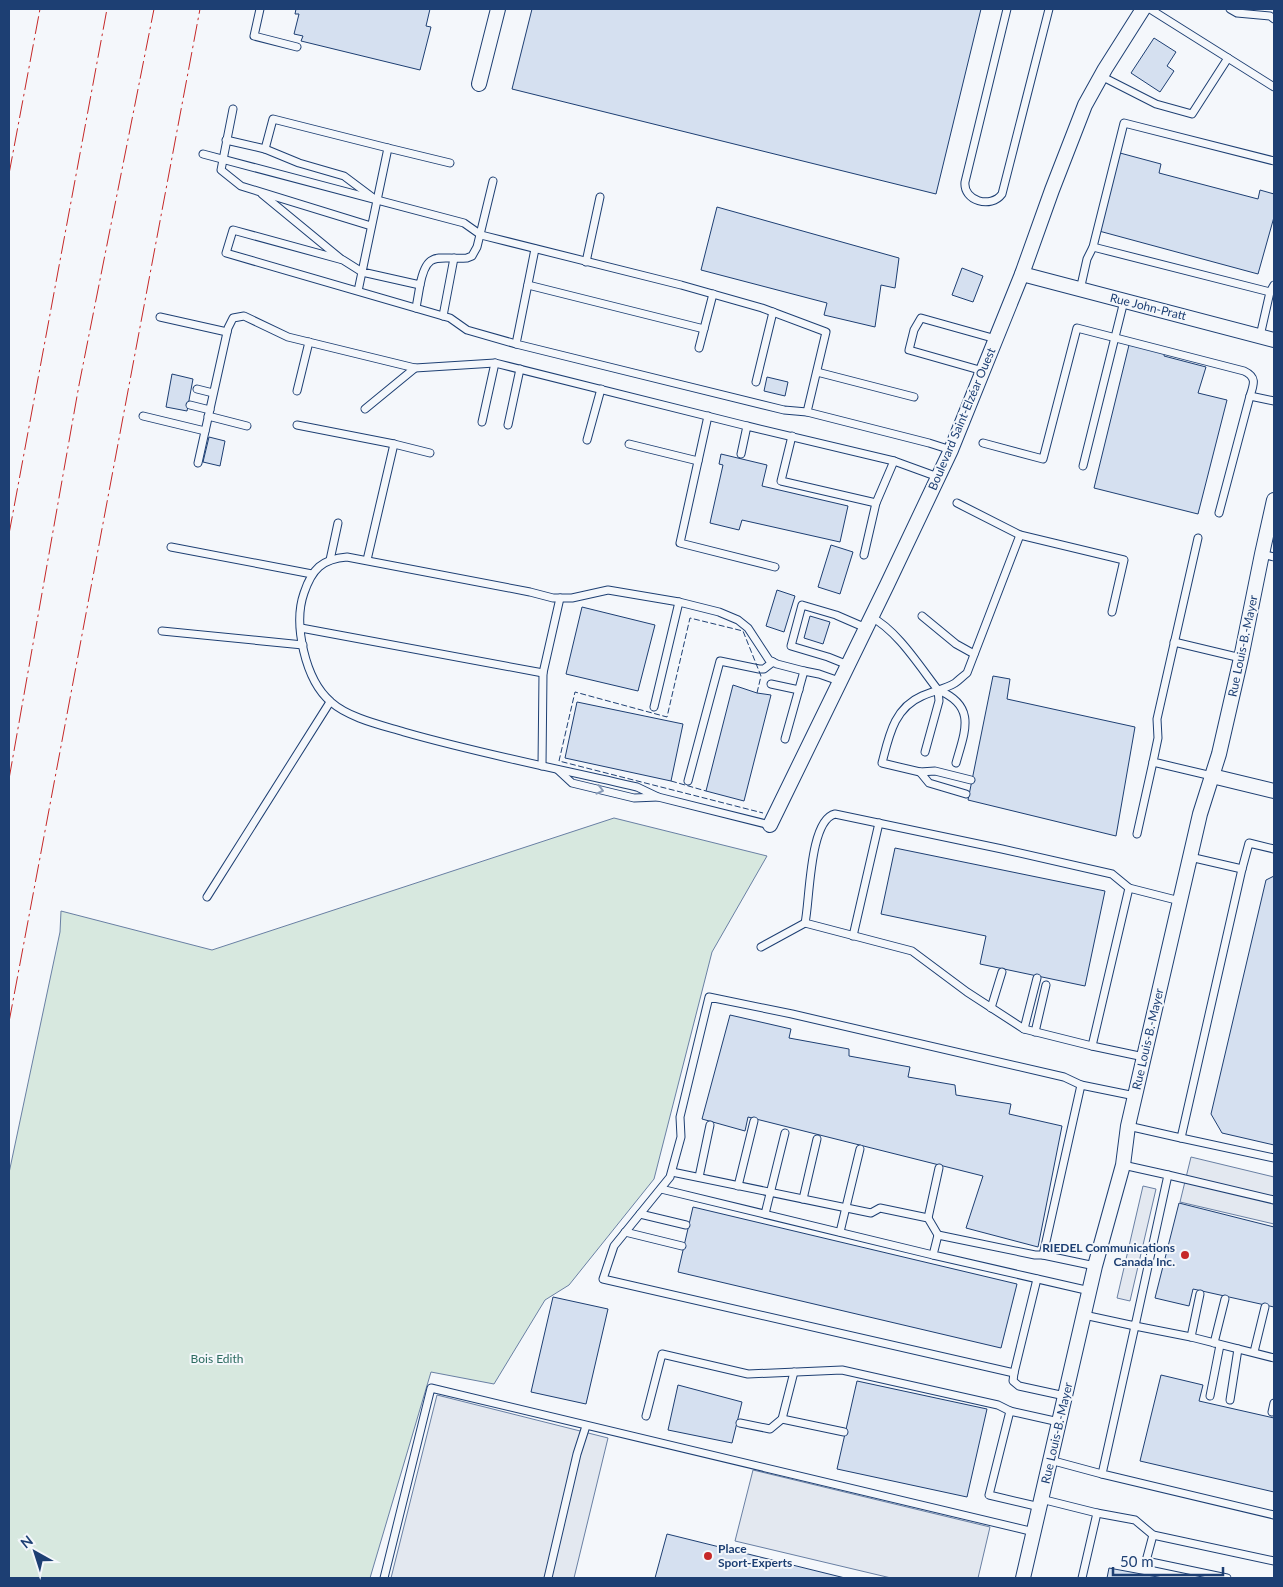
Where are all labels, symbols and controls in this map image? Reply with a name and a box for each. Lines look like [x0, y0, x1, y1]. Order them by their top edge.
street label: Rue John-Pratt [1108, 290, 1189, 323]
street label: Boulevard Saint-Elzéar Ouest [925, 345, 999, 492]
street label: Rue Louis-B.-Mayer [1224, 593, 1261, 698]
one-way arrow [595, 784, 604, 795]
street label: Rue Louis-B.-Mayer [1129, 986, 1167, 1091]
place label: RIEDEL Communications Canada Inc. [1042, 1240, 1175, 1269]
marker: RIEDEL Communications Canada Inc. [1179, 1249, 1191, 1261]
park label: Bois Edith [191, 1351, 243, 1366]
street label: Rue Louis-B.-Mayer [1038, 1380, 1076, 1485]
north arrow [10, 1527, 60, 1577]
text: N [17, 1532, 36, 1552]
place label: Place Sport-Experts [718, 1541, 792, 1570]
scale bar [1113, 1544, 1223, 1576]
marker: Place Sport-Experts [702, 1550, 714, 1562]
text: 50 m [1120, 1552, 1154, 1570]

